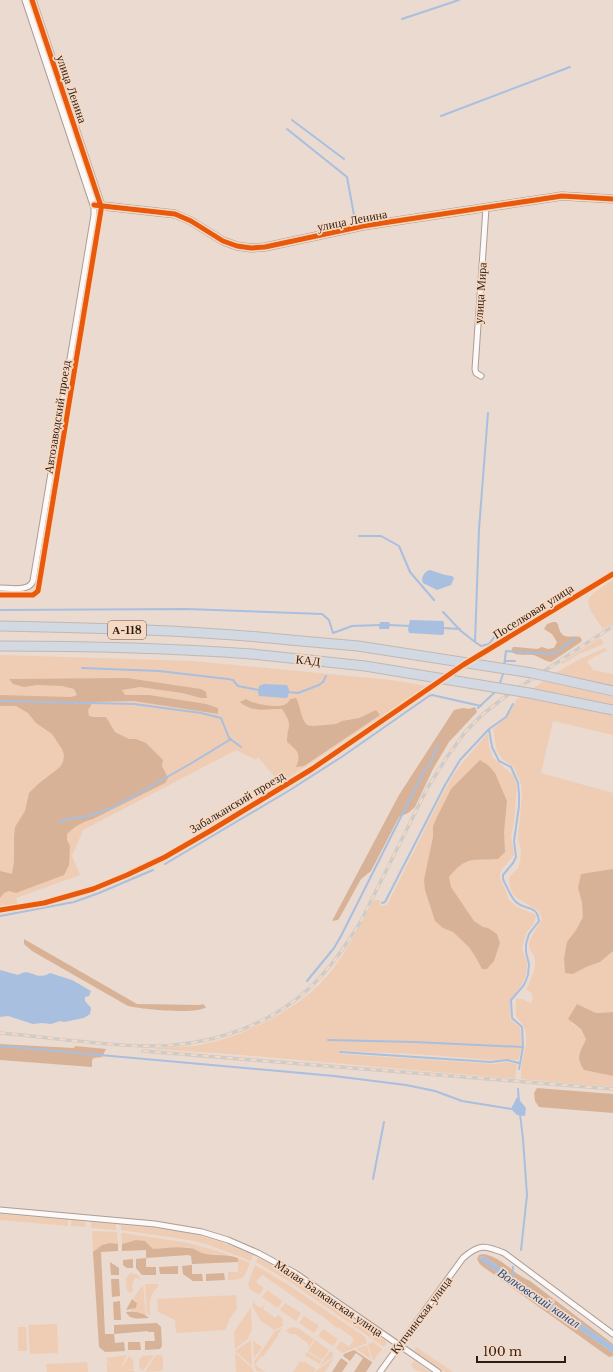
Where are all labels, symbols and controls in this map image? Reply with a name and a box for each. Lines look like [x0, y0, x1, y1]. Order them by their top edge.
street label: улица Ленина [53, 53, 91, 126]
street label: улица Ленина [316, 206, 389, 234]
street label: улица Мира [470, 261, 490, 324]
street label: Автозаводский проезд [41, 359, 73, 475]
street label: Поселковая улица [490, 580, 577, 642]
road number: А-118 [108, 621, 146, 639]
street label: КАД [295, 651, 321, 669]
street label: Забалканский проезд [187, 768, 287, 836]
street label: Малая Балканская улица [272, 1256, 386, 1340]
water label: Волковский канал [494, 1264, 584, 1332]
street label: Купчинская улица [387, 1273, 455, 1357]
scale bar [477, 1338, 565, 1364]
text: 100 m [483, 1344, 522, 1359]

